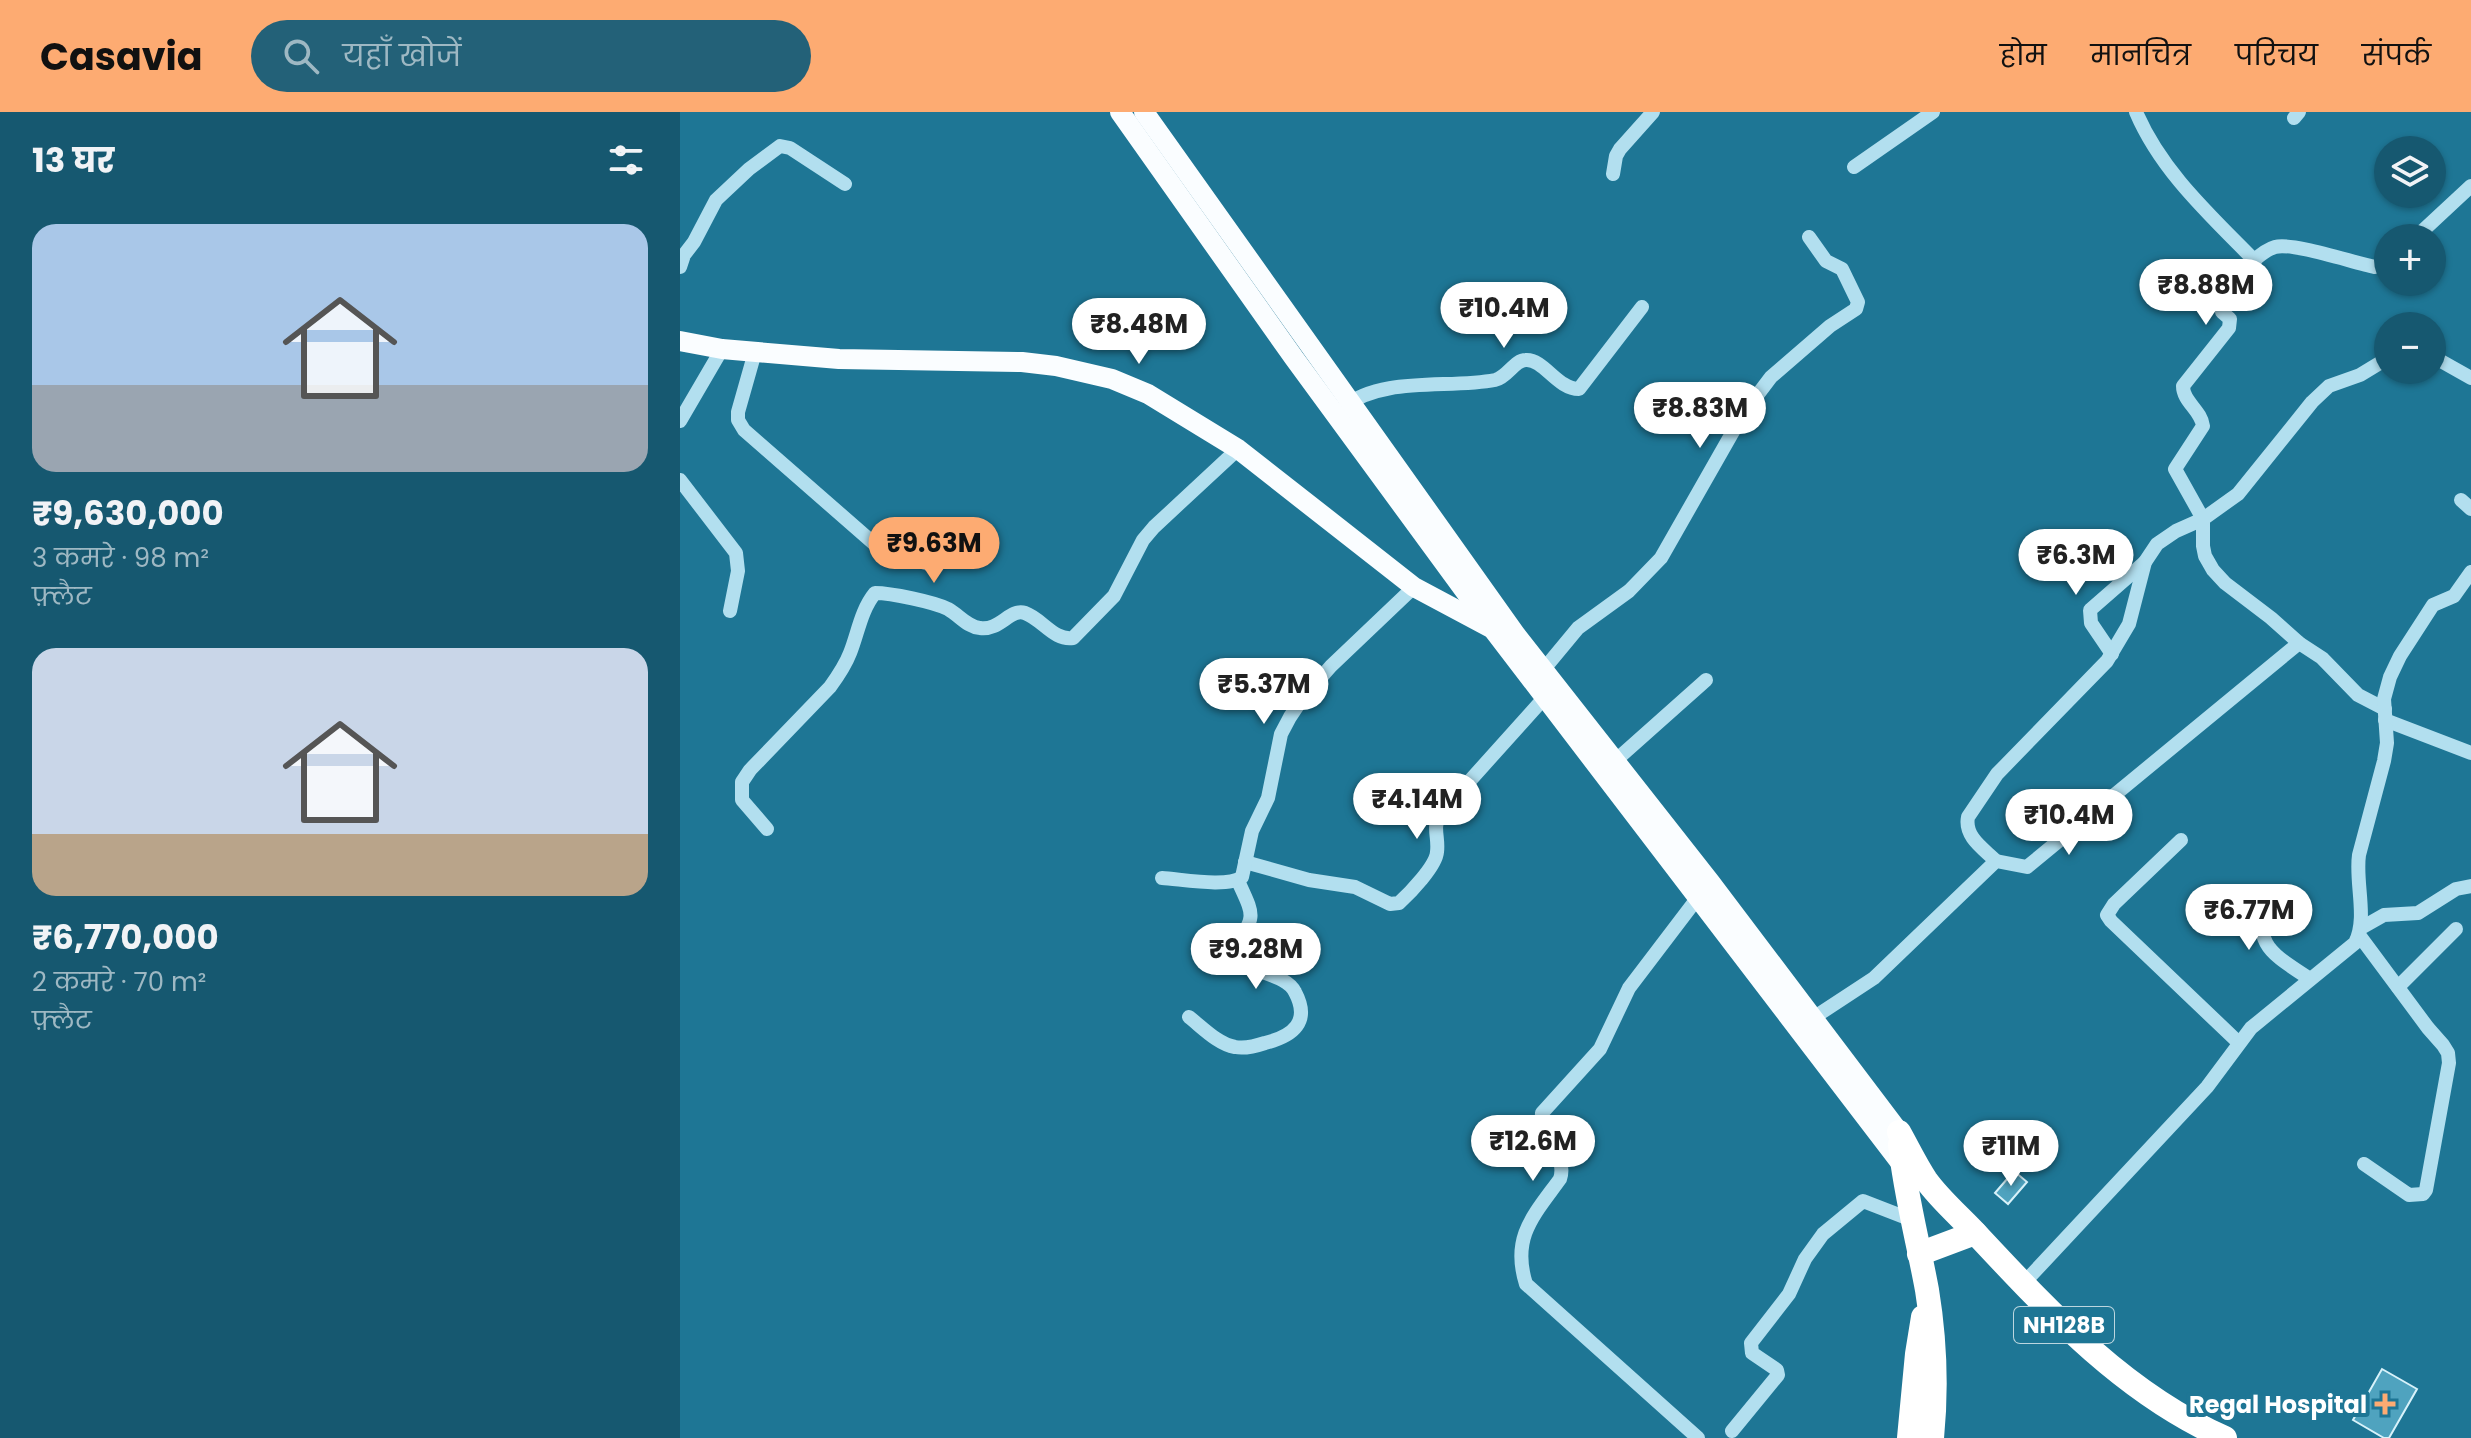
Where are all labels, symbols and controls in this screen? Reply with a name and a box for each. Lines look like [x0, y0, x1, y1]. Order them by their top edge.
search box [251, 20, 811, 92]
text: Casavia [40, 30, 203, 83]
icon: search [279, 34, 323, 78]
text: यहाँ खोजें [343, 34, 461, 77]
text: होम [2000, 36, 2046, 75]
text: मानचित्र [2090, 36, 2191, 75]
text: परिचय [2235, 36, 2318, 75]
text: संपर्क [2362, 36, 2431, 75]
text: 13 घर [32, 136, 114, 184]
map controls [2374, 136, 2446, 384]
button: layers [2374, 136, 2446, 208]
icon: filters [604, 138, 648, 182]
button: + [2374, 224, 2446, 296]
pin: ₹8.88M [2141, 259, 2271, 327]
text: ₹8.88M [2157, 267, 2255, 303]
icon: home [268, 276, 412, 420]
pin: ₹10.4M [1439, 282, 1569, 350]
text: ₹10.4M [1458, 290, 1550, 326]
pin: ₹8.48M [1074, 298, 1204, 366]
text: ₹8.48M [1090, 306, 1188, 342]
button: − [2374, 312, 2446, 384]
pin: ₹8.83M [1635, 382, 1765, 450]
text: ₹8.83M [1652, 390, 1748, 426]
text: ₹9,630,000 [32, 489, 224, 537]
pin: ₹9.63M [869, 517, 999, 585]
text: ₹9.63M [886, 525, 982, 561]
pin: ₹6.3M [2020, 529, 2132, 597]
text: ₹6.3M [2036, 537, 2116, 573]
text: 3 कमरे · 98 m² [32, 540, 209, 576]
text: फ़्लैट [32, 579, 92, 615]
pin: ₹5.37M [1199, 658, 1329, 726]
text: ₹5.37M [1217, 666, 1311, 702]
icon: home [268, 700, 412, 844]
pin: ₹4.14M [1352, 773, 1482, 841]
text: ₹4.14M [1371, 781, 1463, 817]
pin: ₹10.4M [2004, 789, 2134, 857]
text: ₹10.4M [2023, 797, 2115, 833]
pin: ₹6.77M [2184, 884, 2314, 952]
text: ₹6.77M [2203, 892, 2295, 928]
text: ₹6,770,000 [32, 913, 219, 961]
pin: ₹9.28M [1191, 923, 1321, 991]
text: ₹9.28M [1209, 931, 1303, 967]
text: 2 कमरे · 70 m² [32, 964, 206, 1000]
text: फ़्लैट [32, 1003, 92, 1039]
pin: ₹12.6M [1468, 1115, 1598, 1183]
pin: ₹11M [1964, 1120, 2058, 1188]
text: ₹12.6M [1489, 1123, 1577, 1159]
text: ₹11M [1982, 1128, 2040, 1164]
road number: NH128B [2014, 1307, 2114, 1343]
place label: Regal Hospital [2189, 1388, 2367, 1421]
marker: Regal Hospital [2374, 1393, 2396, 1415]

